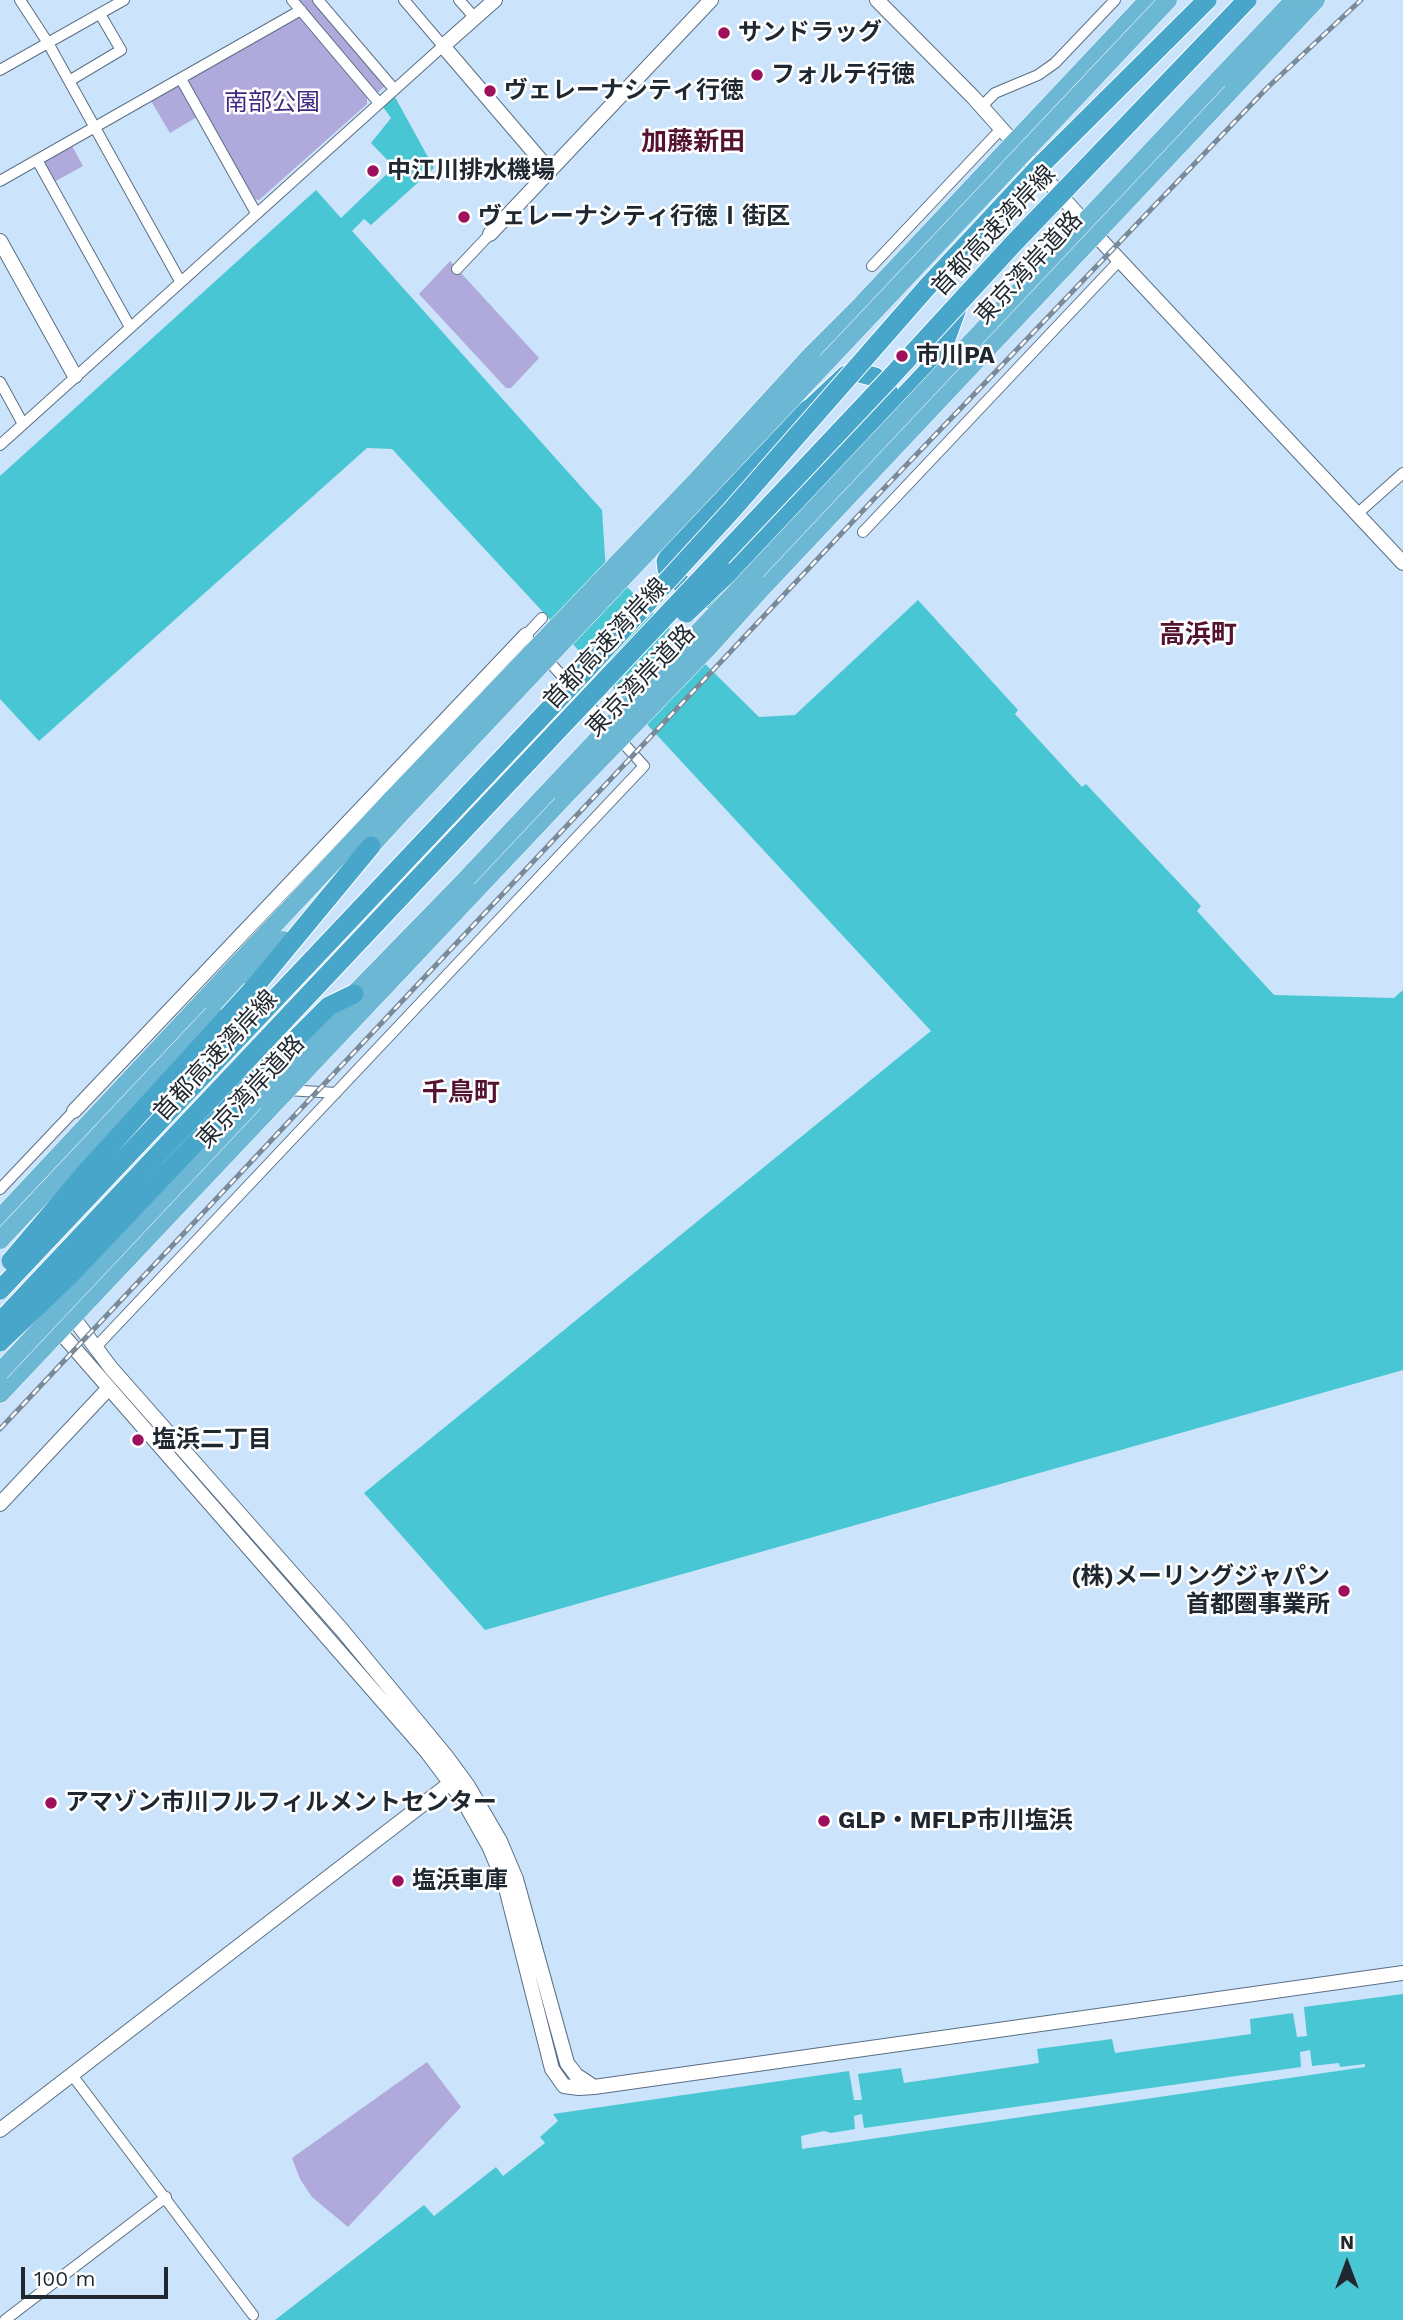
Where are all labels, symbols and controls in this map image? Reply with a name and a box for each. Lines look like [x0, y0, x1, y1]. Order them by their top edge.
place label: サンドラッグ [738, 19, 882, 47]
marker: サンドラッグ [716, 25, 732, 41]
place label: フォルテ行徳 [771, 61, 915, 89]
marker: フォルテ行徳 [749, 67, 765, 83]
place label: ヴェレーナシティ行徳 [504, 77, 744, 105]
marker: ヴェレーナシティ行徳 [482, 83, 498, 99]
park label: 南部公園 [224, 89, 320, 117]
district label: 加藤新田 [641, 126, 745, 158]
place label: 中江川排水機場 [387, 157, 555, 185]
street label: 首都高速湾岸線 [926, 160, 1062, 302]
marker: 中江川排水機場 [365, 163, 381, 179]
place label: ヴェレーナシティ行徳Ⅰ街区 [478, 203, 790, 231]
street label: 東京湾岸道路 [969, 206, 1089, 330]
marker: ヴェレーナシティ行徳Ⅰ街区 [456, 209, 472, 225]
place label: 市川PA [916, 342, 995, 370]
marker: 市川PA [894, 348, 910, 364]
street label: 首都高速湾岸線 [538, 573, 674, 715]
street label: 東京湾岸道路 [581, 619, 701, 743]
district label: 高浜町 [1159, 619, 1237, 651]
street label: 首都高速湾岸線 [148, 985, 284, 1127]
street label: 東京湾岸道路 [191, 1030, 311, 1154]
district label: 千鳥町 [422, 1077, 500, 1109]
place label: 塩浜二丁目 [152, 1426, 272, 1454]
marker: 塩浜二丁目 [130, 1432, 146, 1448]
place label: (株)メーリングジャパン 首都圏事業所 [1071, 1563, 1330, 1619]
marker: (株)メーリングジャパン 首都圏事業所 [1336, 1583, 1352, 1599]
place label: アマゾン市川フルフィルメントセンター [65, 1789, 497, 1817]
marker: アマゾン市川フルフィルメントセンター [43, 1795, 59, 1811]
place label: GLP・MFLP市川塩浜 [838, 1807, 1073, 1835]
marker: GLP・MFLP市川塩浜 [816, 1813, 832, 1829]
place label: 塩浜車庫 [412, 1867, 508, 1895]
marker: 塩浜車庫 [390, 1873, 406, 1889]
north arrow [1312, 2229, 1382, 2299]
text: N [1340, 2231, 1354, 2254]
scale bar [24, 2254, 172, 2298]
text: 100 m [34, 2266, 96, 2291]

